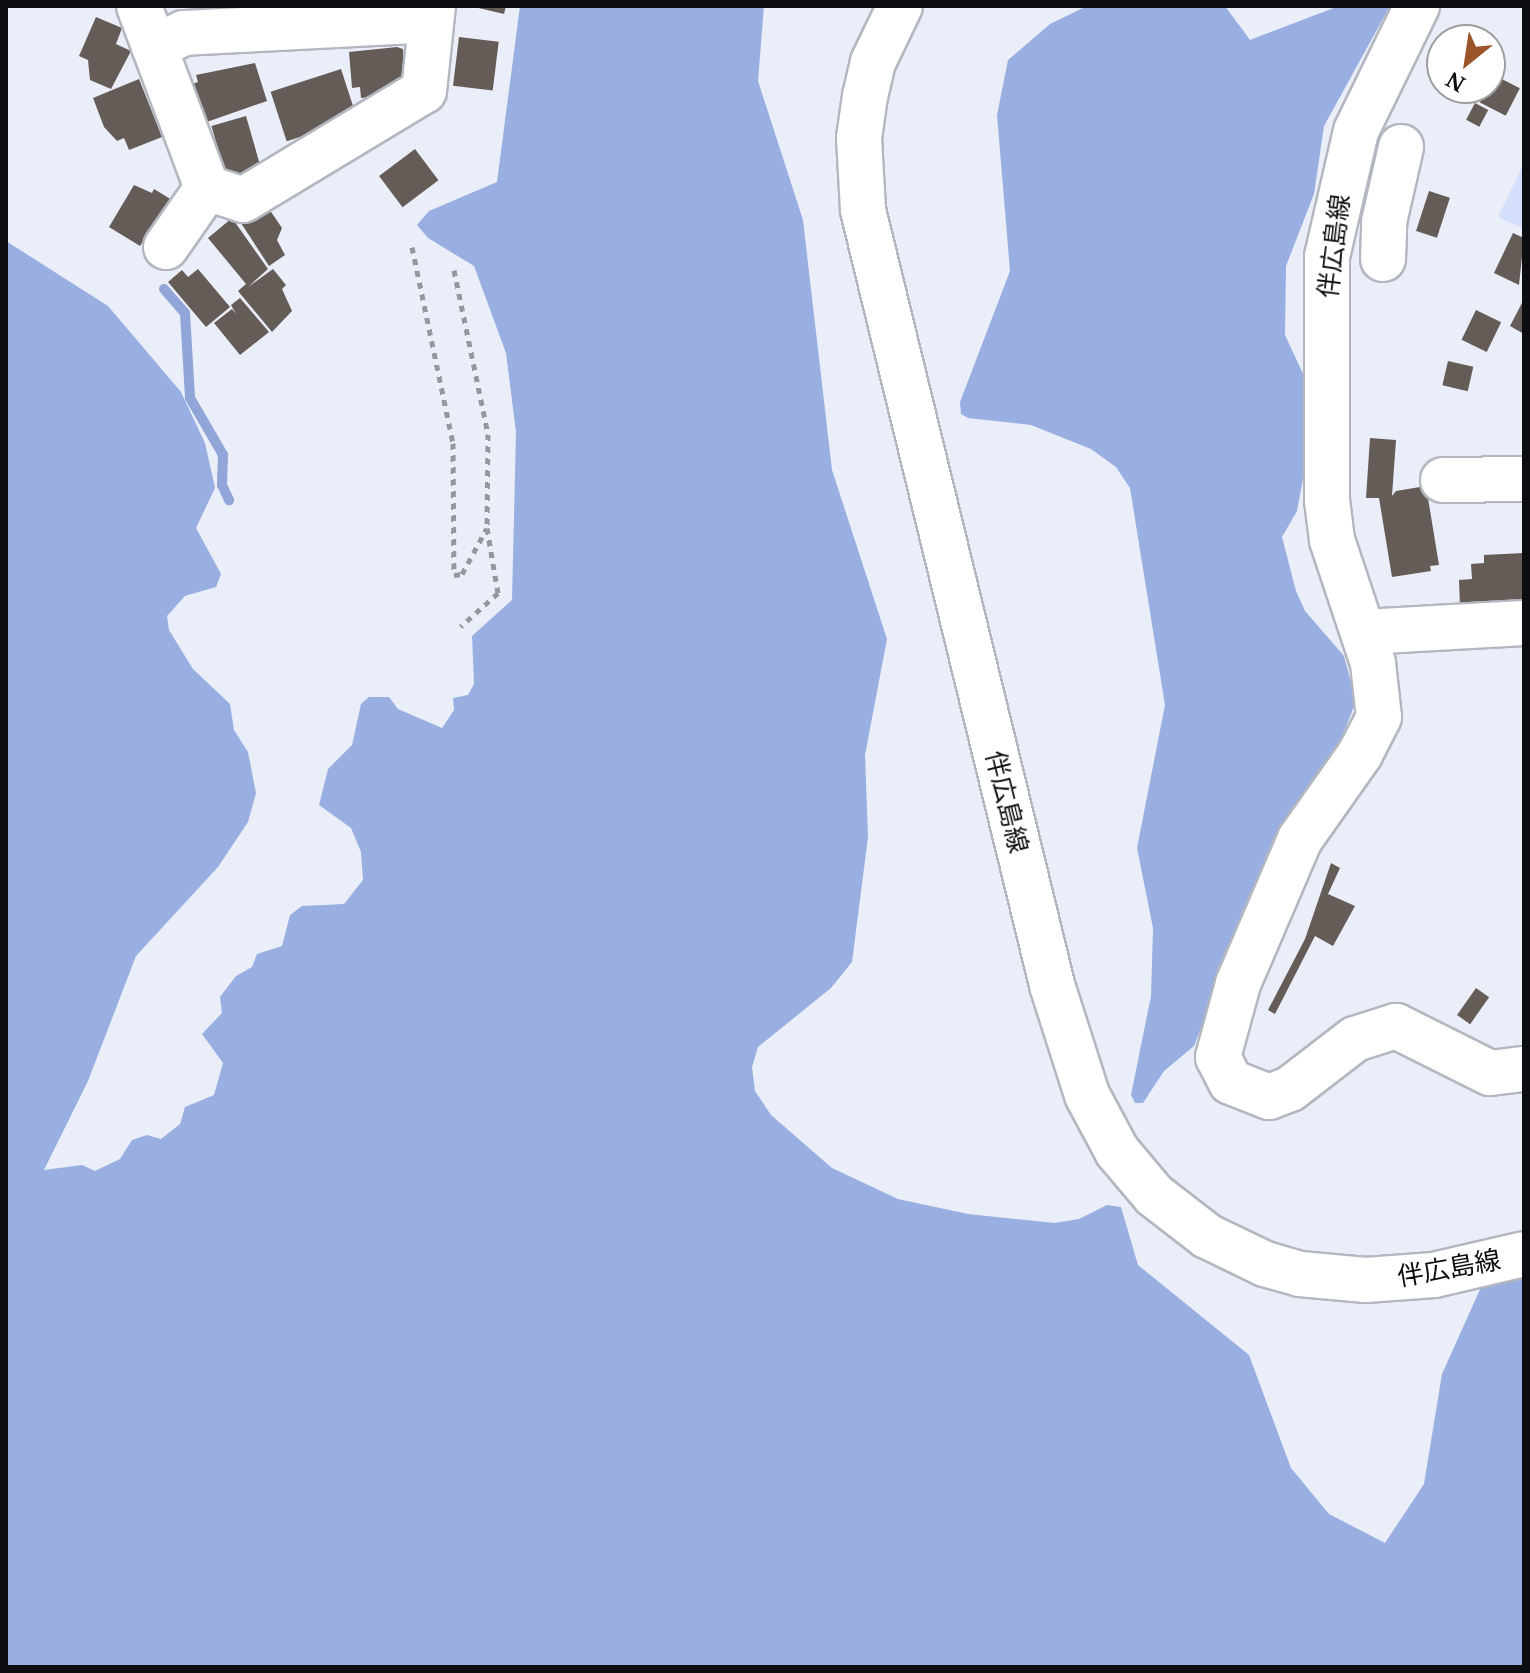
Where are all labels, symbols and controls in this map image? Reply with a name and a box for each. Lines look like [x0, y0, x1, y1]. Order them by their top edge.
north arrow [1426, 24, 1506, 104]
text: N [1440, 66, 1470, 100]
street label: 伴広島線 [1312, 192, 1356, 300]
street label: 伴広島線 [979, 748, 1035, 856]
street label: 伴広島線 [1395, 1244, 1503, 1292]

